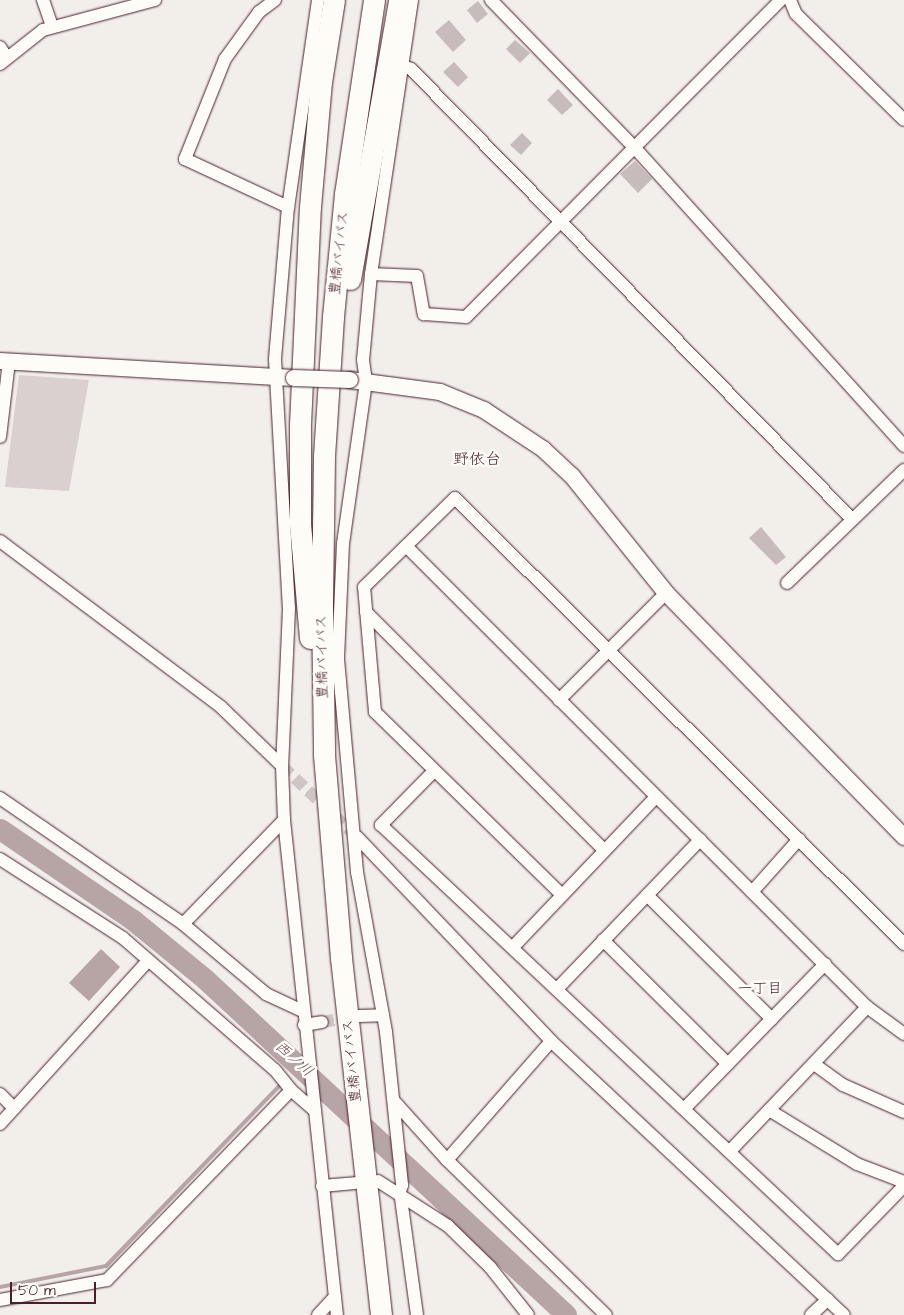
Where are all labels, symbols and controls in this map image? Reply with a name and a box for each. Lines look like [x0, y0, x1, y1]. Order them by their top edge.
street label: 豊橋バイパス [326, 210, 352, 296]
district label: 野依台 [453, 449, 501, 469]
street label: 豊橋バイパス [313, 615, 331, 699]
district label: 一丁目 [738, 980, 782, 998]
street label: 豊橋バイパス [339, 1018, 365, 1104]
water label: 西ノ川 [271, 1037, 317, 1081]
scale bar [12, 1272, 99, 1304]
text: 50 m [18, 1280, 56, 1301]

